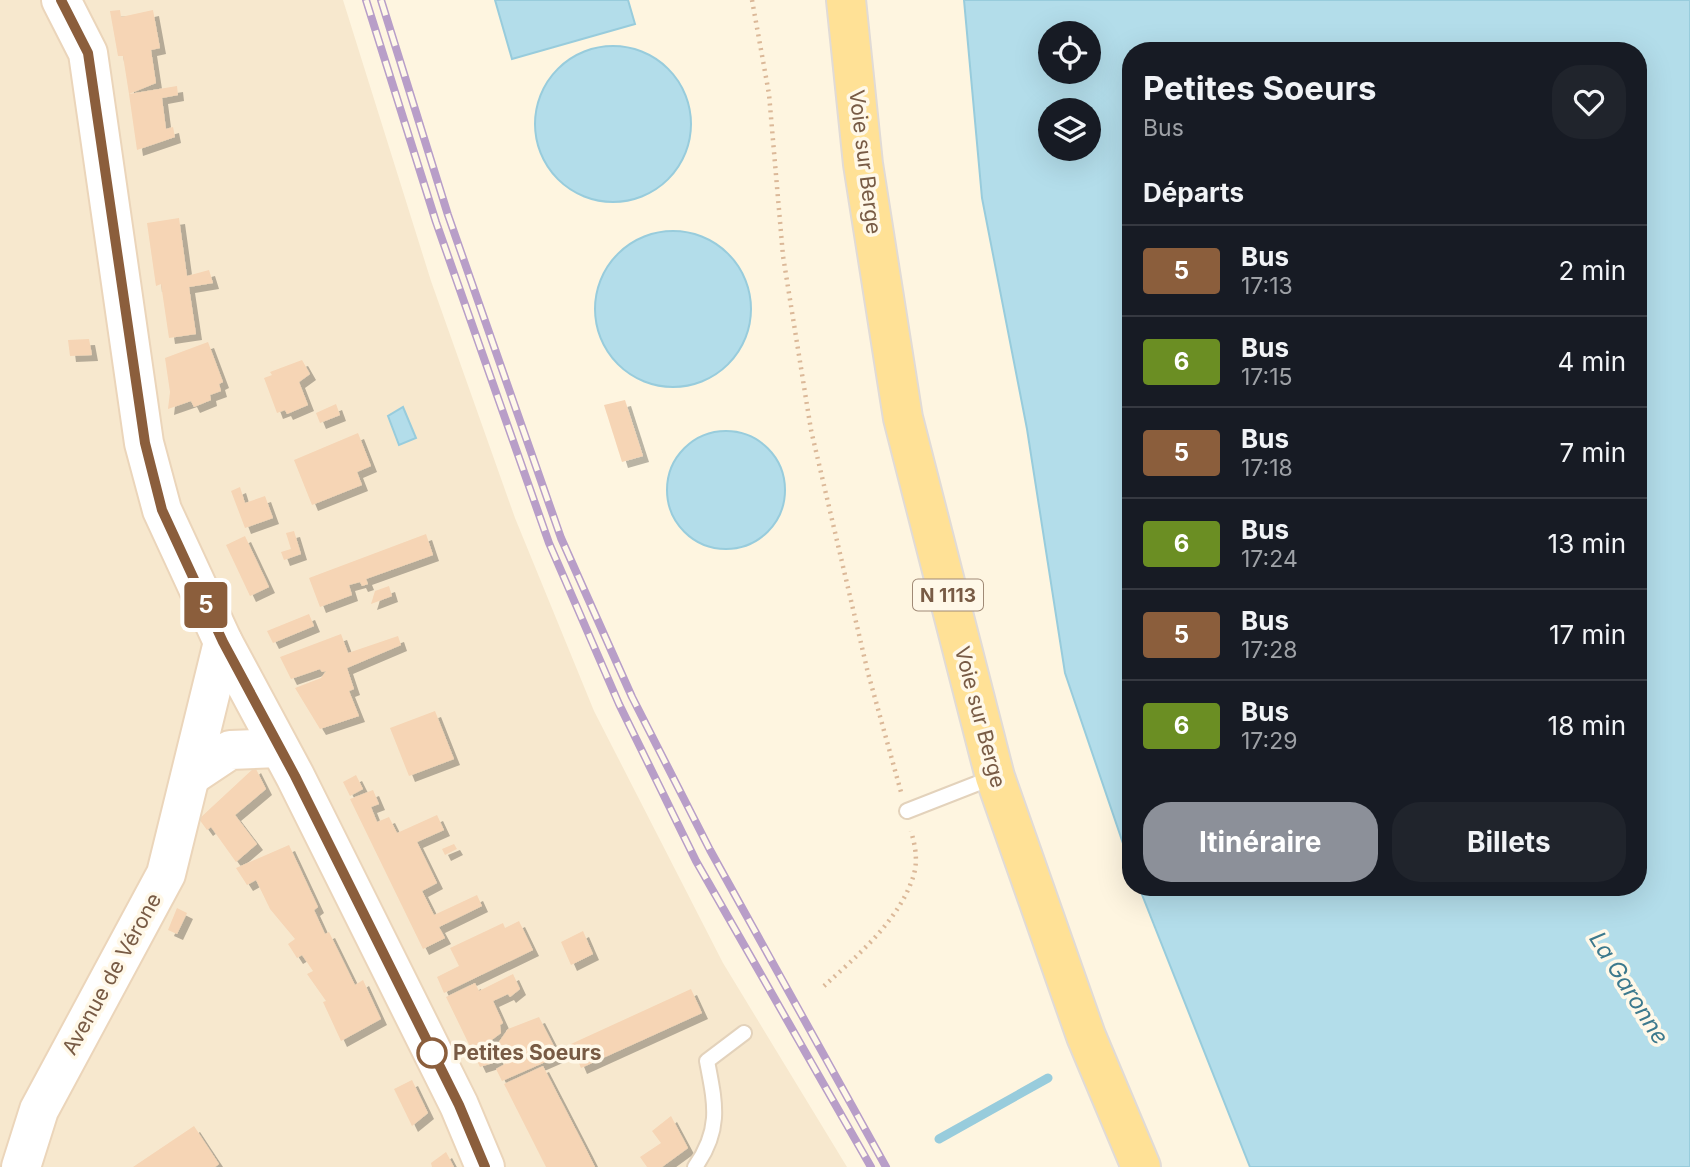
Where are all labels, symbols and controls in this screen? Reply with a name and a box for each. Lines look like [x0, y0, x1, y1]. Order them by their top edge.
map controls [1038, 21, 1101, 161]
button: locate [1038, 21, 1101, 84]
button: heart [1552, 65, 1626, 139]
text: Petites Soeurs [1143, 68, 1376, 108]
street label: Voie sur Berge [844, 88, 887, 236]
button: layers [1038, 98, 1101, 161]
text: Bus [1143, 114, 1184, 142]
text: Départs [1143, 177, 1244, 208]
text: Bus [1241, 241, 1289, 272]
text: 2 min [1558, 255, 1626, 286]
text: 5 [1174, 256, 1189, 285]
text: 17:13 [1241, 272, 1293, 300]
text: Bus [1241, 332, 1289, 363]
text: 4 min [1557, 346, 1626, 377]
text: 6 [1174, 347, 1189, 376]
text: 17:15 [1241, 363, 1293, 391]
text: Bus [1241, 423, 1289, 454]
text: 7 min [1560, 437, 1626, 468]
text: 5 [1174, 438, 1189, 467]
text: 17:18 [1241, 454, 1293, 482]
text: Bus [1241, 514, 1289, 545]
text: 13 min [1548, 528, 1626, 559]
text: 6 [1174, 529, 1189, 558]
text: 17:24 [1241, 545, 1298, 573]
road number: N 1113 [913, 580, 983, 610]
line badge: 5 [183, 582, 229, 628]
text: 5 [198, 590, 214, 619]
text: Bus [1241, 605, 1289, 636]
text: 17 min [1549, 619, 1626, 650]
text: 5 [1174, 620, 1189, 649]
text: 17:28 [1241, 636, 1297, 664]
street label: Voie sur Berge [950, 643, 1011, 790]
text: Bus [1241, 696, 1289, 727]
text: 18 min [1548, 710, 1626, 741]
text: 6 [1174, 711, 1189, 740]
text: 17:29 [1241, 727, 1298, 755]
button: Itinéraire [1143, 802, 1378, 882]
button: Billets [1392, 802, 1626, 882]
street label: Avenue de Vérone [57, 888, 166, 1059]
water label: La Garonne [1583, 927, 1675, 1049]
marker: Petites Soeurs [417, 1038, 447, 1068]
place label: Petites Soeurs [453, 1040, 602, 1065]

